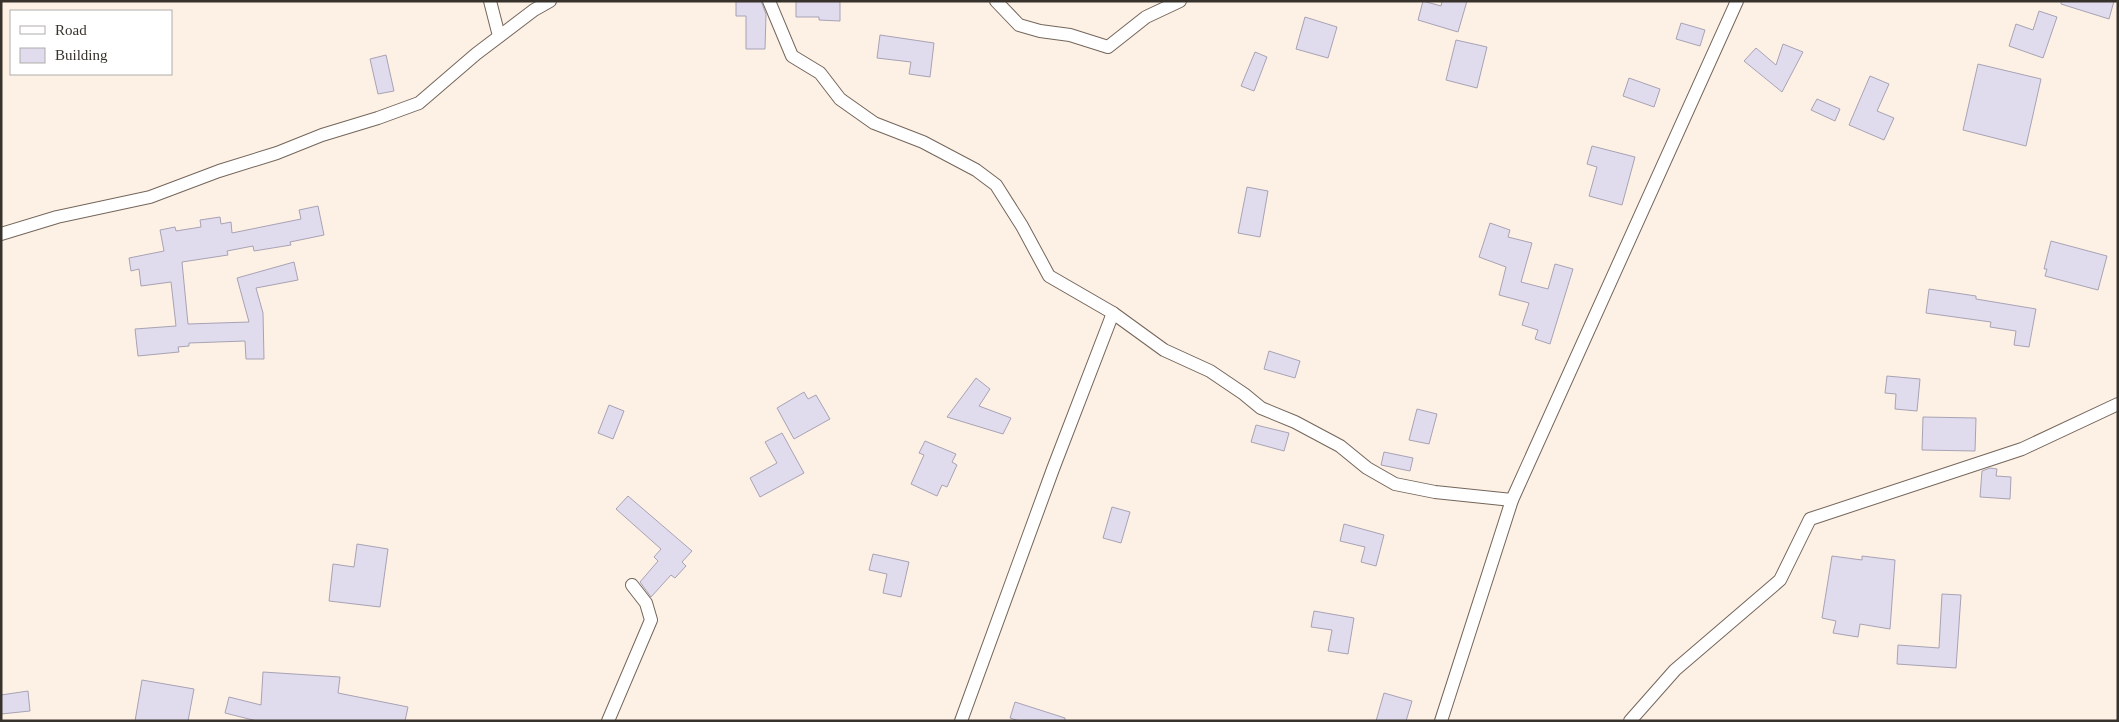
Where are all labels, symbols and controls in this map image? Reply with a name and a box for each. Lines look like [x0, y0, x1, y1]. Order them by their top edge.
legend [10, 10, 172, 75]
text: Road [55, 22, 87, 38]
text: Building [55, 47, 108, 63]

